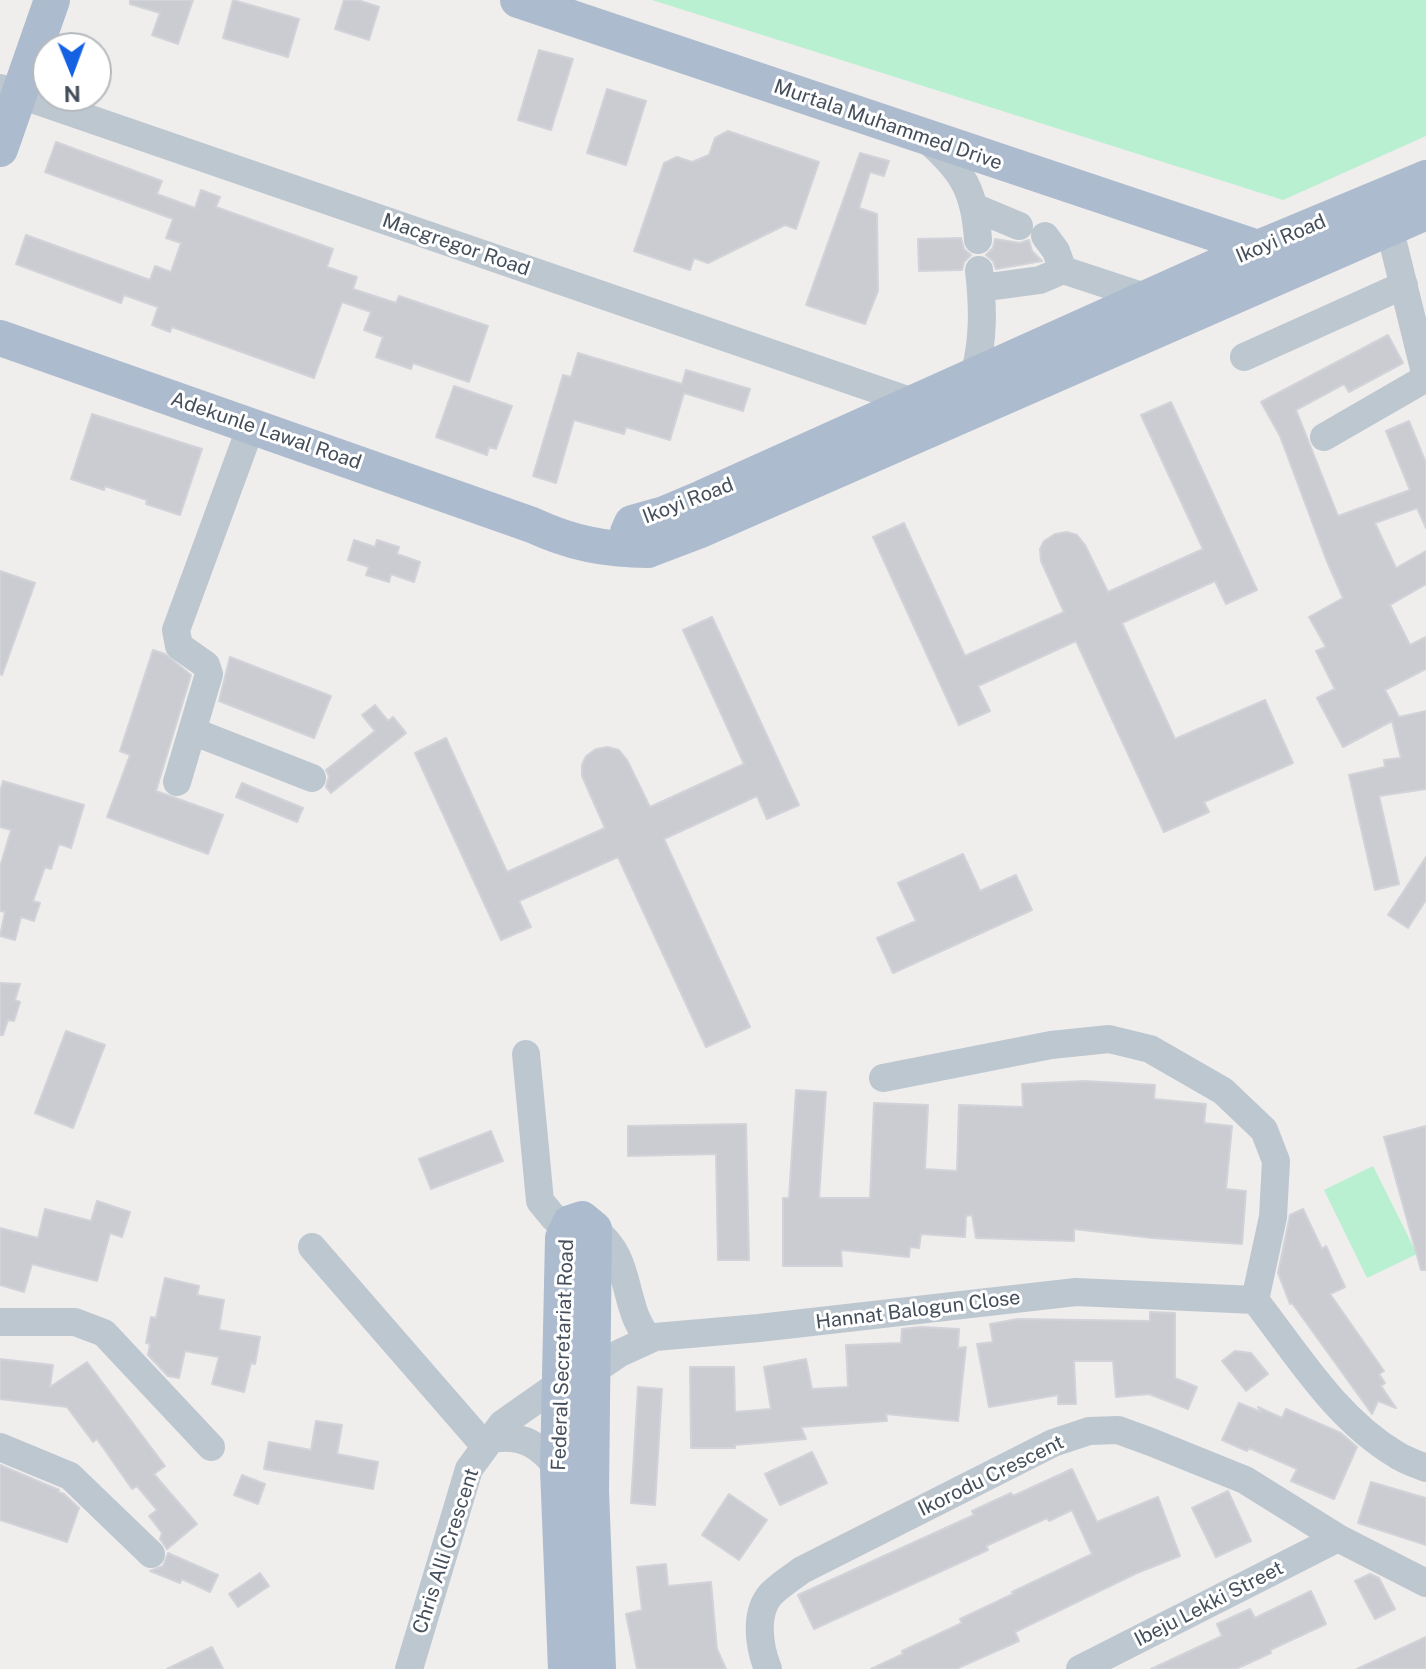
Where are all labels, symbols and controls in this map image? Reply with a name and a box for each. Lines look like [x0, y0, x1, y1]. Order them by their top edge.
north arrow [32, 32, 112, 112]
street label: Murtala Muhammed Drive [771, 75, 1005, 175]
text: N [64, 81, 81, 107]
street label: Macgregor Road [379, 209, 533, 281]
street label: Ikoyi Road [1232, 209, 1330, 269]
street label: Adekunle Lawal Road [168, 387, 364, 475]
street label: Ikoyi Road [639, 473, 737, 529]
street label: Federal Secretariat Road [547, 1239, 579, 1471]
street label: Hannat Balogun Close [814, 1286, 1022, 1334]
street label: Ikorodu Crescent [914, 1430, 1068, 1522]
street label: Chris Alli Crescent [408, 1465, 484, 1637]
street label: Ibeju Lekki Street [1131, 1556, 1287, 1652]

